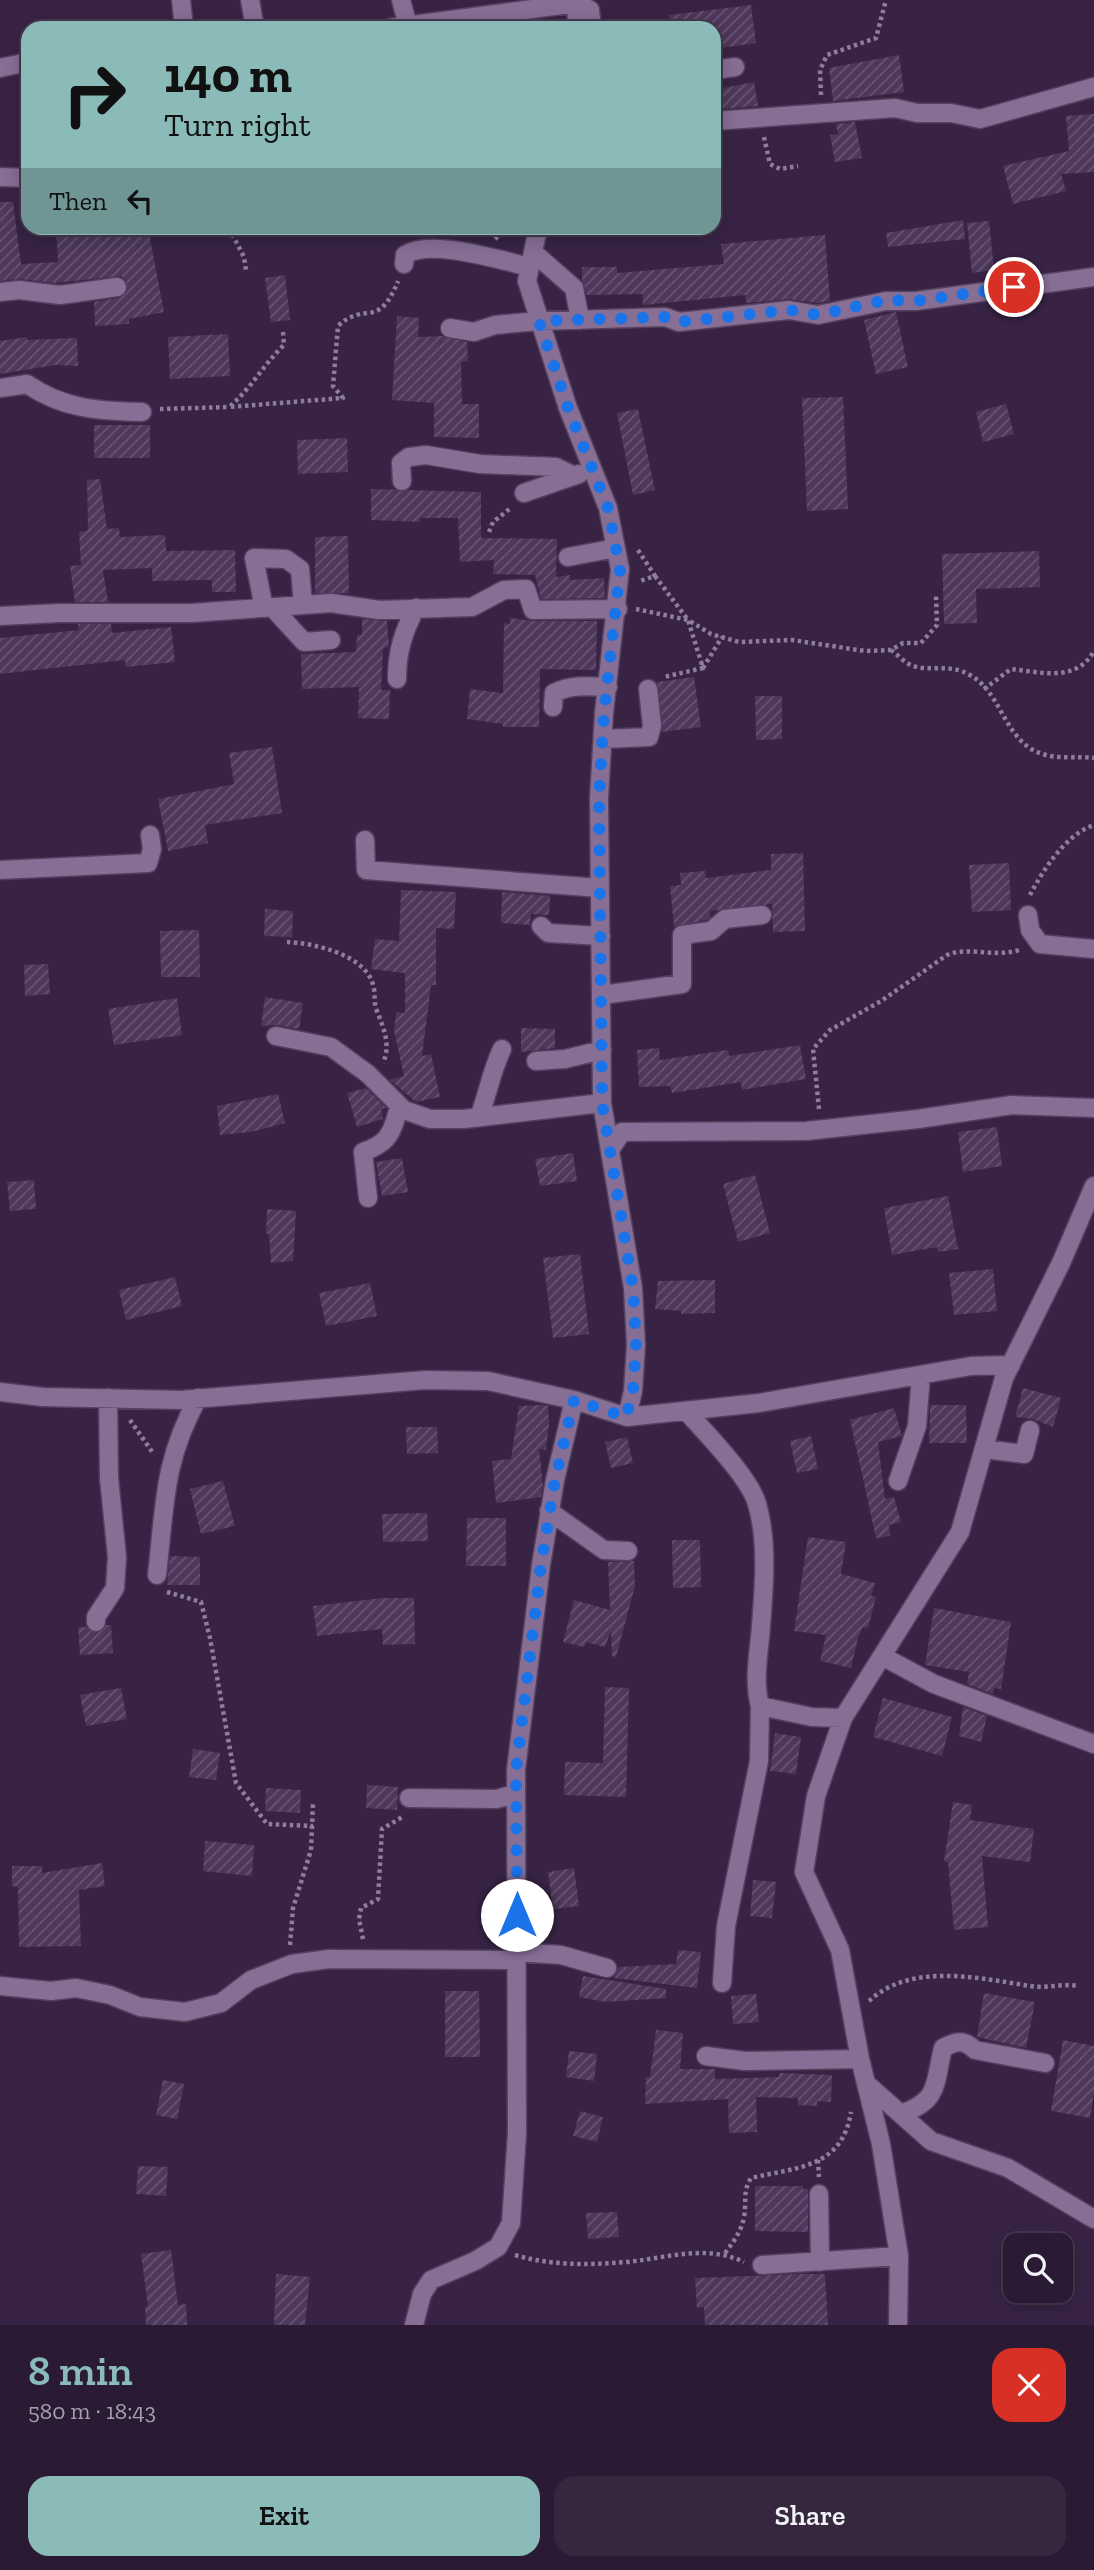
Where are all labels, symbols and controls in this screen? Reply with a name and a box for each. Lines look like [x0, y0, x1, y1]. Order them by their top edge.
text: 140 m [164, 46, 292, 105]
icon: right [49, 49, 140, 140]
text: Turn right [164, 106, 311, 144]
icon: left [121, 182, 159, 220]
text: Then [49, 185, 107, 217]
pin [984, 257, 1044, 317]
icon: arrive [995, 268, 1033, 306]
position arrow [480, 1878, 554, 1952]
map controls [1003, 2233, 1073, 2303]
button: search [1003, 2233, 1073, 2303]
text: 8 min [28, 2345, 133, 2396]
button: close [992, 2348, 1066, 2422]
text: 580 m · 18:43 [28, 2397, 156, 2425]
button: Exit [28, 2476, 540, 2556]
button: Share [554, 2476, 1066, 2556]

